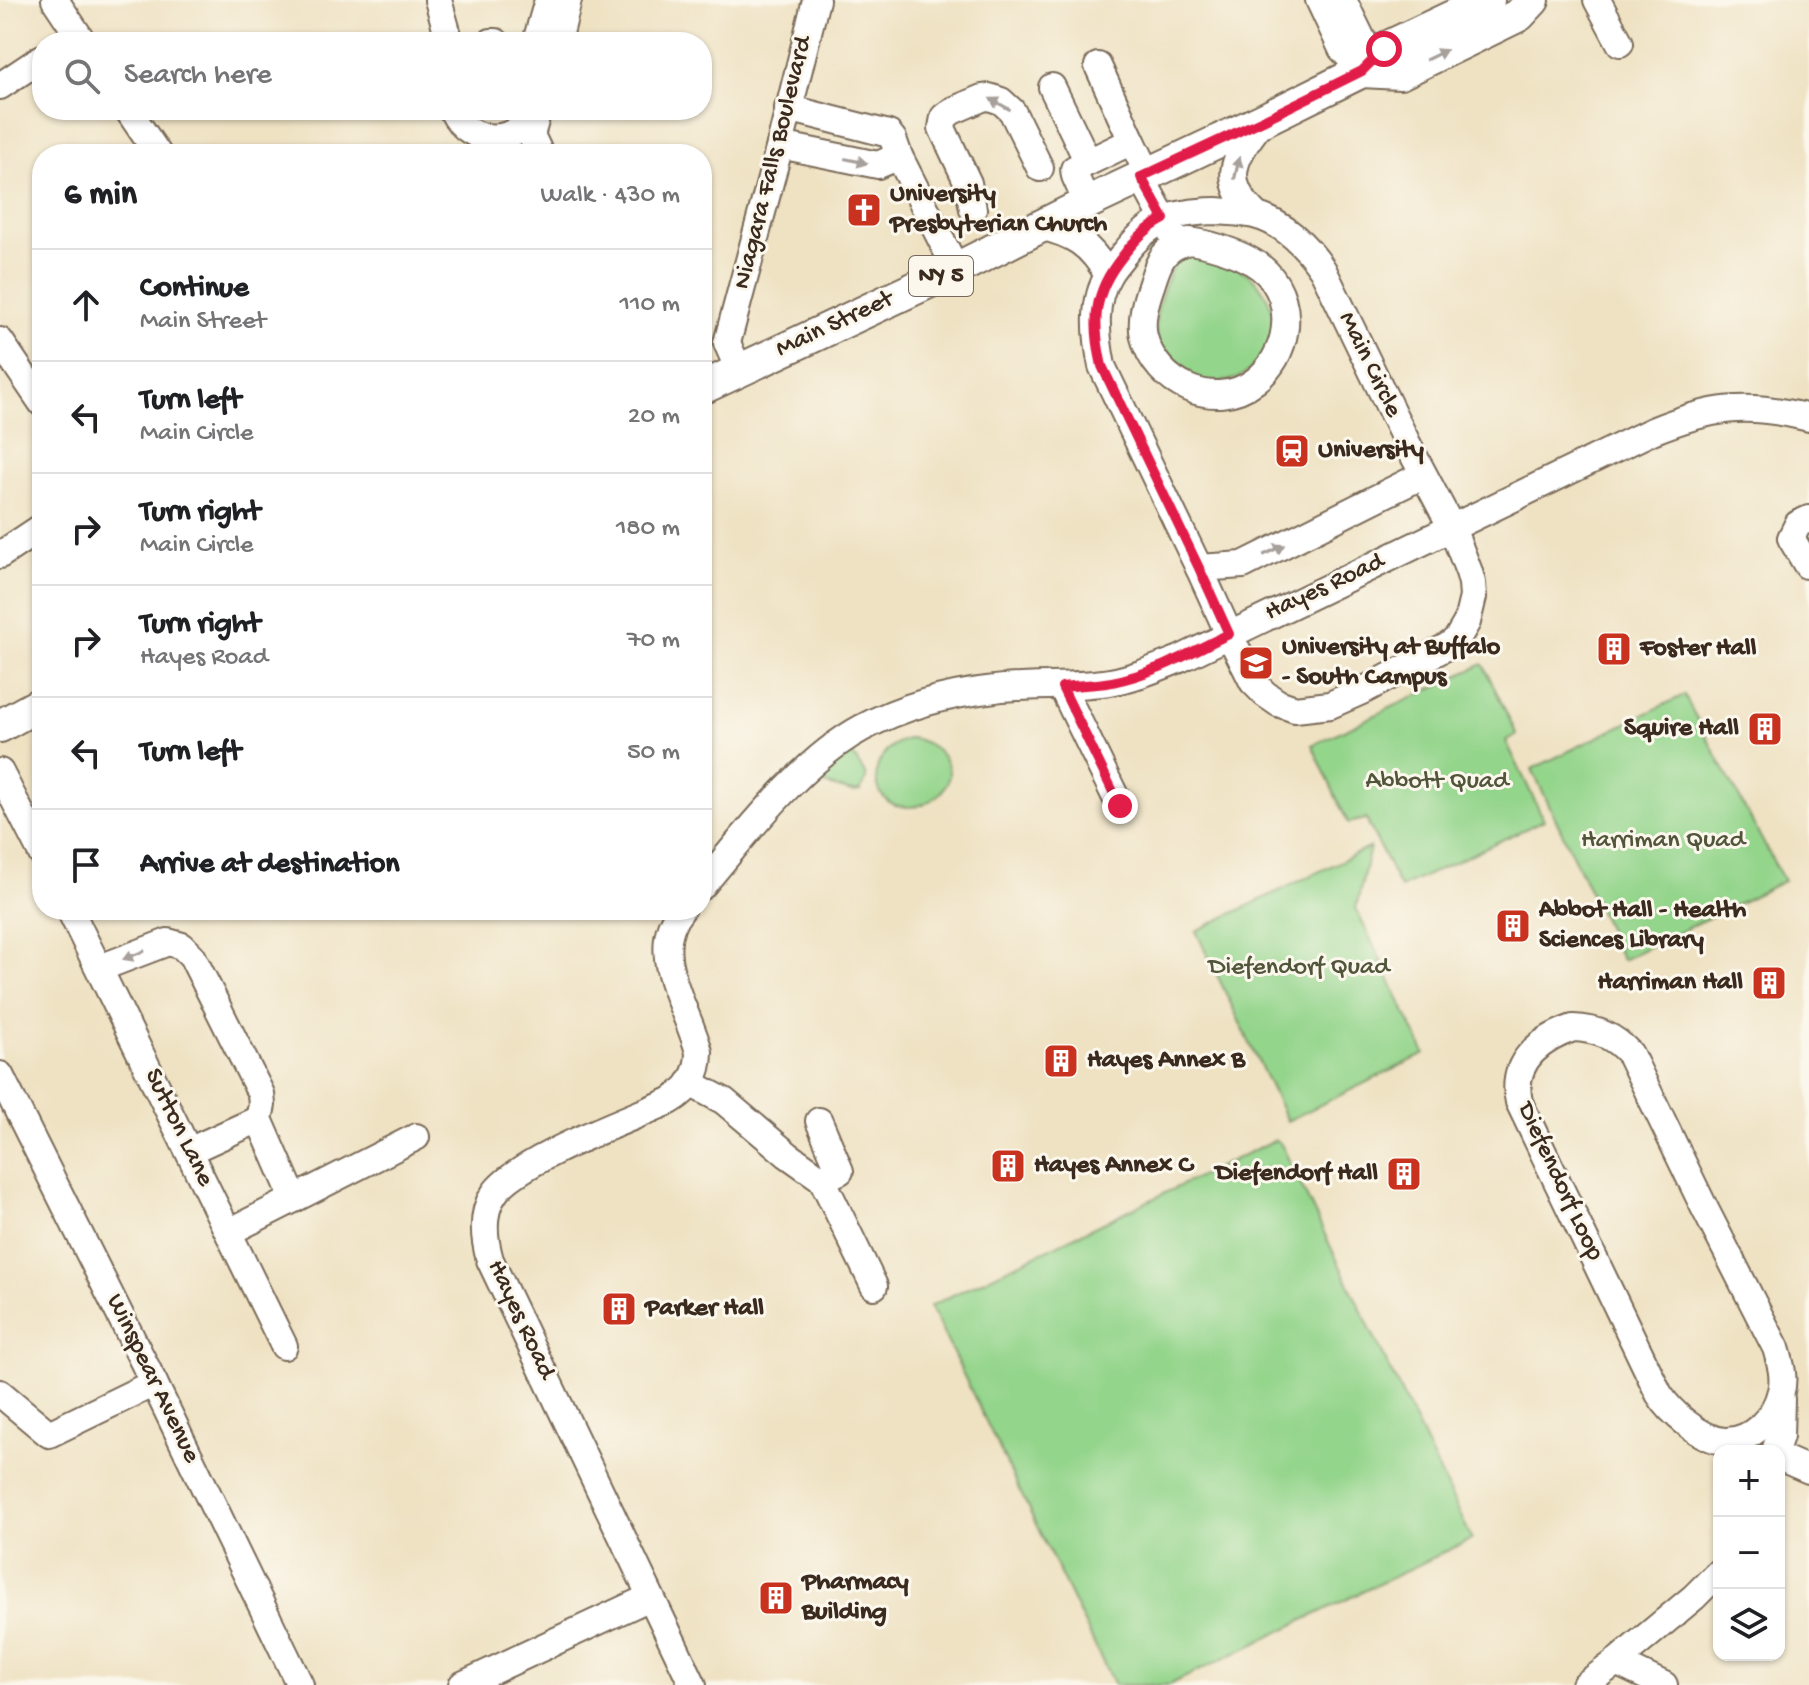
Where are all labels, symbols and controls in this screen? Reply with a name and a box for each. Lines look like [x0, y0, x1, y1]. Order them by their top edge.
route start [1366, 31, 1402, 67]
search box [32, 32, 712, 120]
street label: Niagara Falls Boulevard [728, 32, 821, 293]
one-way arrow [1425, 48, 1448, 62]
icon: search [60, 54, 104, 98]
text: Search here [124, 59, 272, 94]
one-way arrow [989, 97, 1011, 111]
one-way arrow [844, 155, 869, 167]
one-way arrow [1231, 156, 1244, 181]
text: 6 min [64, 176, 137, 216]
place label: University Presbyterian Church [888, 180, 1107, 241]
text: Walk · 430 m [540, 181, 680, 212]
church icon: University Presbyterian Church [845, 191, 883, 229]
road number: NY 5 [909, 256, 973, 296]
text: Continue [140, 272, 249, 307]
icon: ahead [64, 283, 108, 327]
street label: Main Street [771, 283, 901, 366]
text: 110 m [620, 290, 680, 321]
text: Main Street [140, 307, 266, 338]
street label: Main Circle [1330, 307, 1408, 423]
text: Turn left [140, 384, 241, 419]
icon: left [64, 395, 108, 439]
text: 20 m [628, 402, 680, 433]
text: Main Circle [140, 419, 254, 450]
station icon: University [1273, 432, 1311, 470]
place label: University [1318, 436, 1424, 467]
text: Turn right [140, 496, 260, 531]
icon: right [64, 507, 108, 551]
text: 180 m [616, 514, 680, 545]
text: Main Circle [140, 531, 254, 562]
one-way arrow [1262, 543, 1285, 556]
street label: Hayes Road [1260, 546, 1391, 629]
text: Turn right [140, 608, 260, 643]
icon: right [64, 619, 108, 663]
text: 70 m [627, 626, 680, 657]
building icon: Foster Hall [1595, 630, 1633, 668]
place label: University at Buffalo - South Campus [1282, 633, 1501, 694]
place label: Foster Hall [1639, 634, 1757, 665]
text: Hayes Road [140, 643, 268, 674]
school or university icon: University at Buffalo - South Campus [1237, 644, 1275, 682]
building icon: Squire Hall [1746, 710, 1784, 748]
place label: Squire Hall [1624, 714, 1739, 745]
icon: left [64, 731, 108, 775]
text: Turn left [140, 736, 241, 771]
text: 50 m [627, 738, 680, 769]
park label: Abbott Quad [1366, 767, 1510, 798]
route end [1102, 788, 1138, 824]
park label: Harriman Quad [1581, 826, 1747, 857]
icon: arrive [64, 843, 108, 887]
text: Arrive at destination [140, 848, 400, 883]
place label: Abbot Hall - Health Sciences Library [1538, 896, 1746, 957]
building icon: Abbot Hall - Health Sciences Library [1494, 907, 1532, 945]
one-way arrow [122, 949, 146, 962]
park label: Diefendorf Quad [1206, 953, 1391, 984]
building icon: Harriman Hall [1750, 964, 1788, 1002]
place label: Harriman Hall [1598, 968, 1743, 999]
building icon: Hayes Annex B [1042, 1042, 1080, 1080]
place label: Hayes Annex B [1087, 1046, 1247, 1077]
street label: Sutton Lane [136, 1064, 220, 1192]
street label: Diefendorf Loop [1508, 1096, 1609, 1266]
building icon: Hayes Annex C [989, 1147, 1027, 1185]
place label: Hayes Annex C [1034, 1151, 1196, 1182]
building icon: Diefendorf Hall [1385, 1155, 1423, 1193]
place label: Diefendorf Hall [1213, 1159, 1378, 1190]
street label: Hayes Road [479, 1255, 562, 1386]
street label: Winspear Avenue [98, 1290, 206, 1469]
building icon: Parker Hall [600, 1290, 638, 1328]
place label: Parker Hall [643, 1294, 764, 1325]
map controls [1713, 1445, 1785, 1661]
button: + [1713, 1445, 1785, 1517]
button: − [1713, 1517, 1785, 1589]
place label: Pharmacy Building [800, 1568, 909, 1629]
building icon: Pharmacy Building [757, 1579, 795, 1617]
button: layers [1713, 1589, 1785, 1661]

